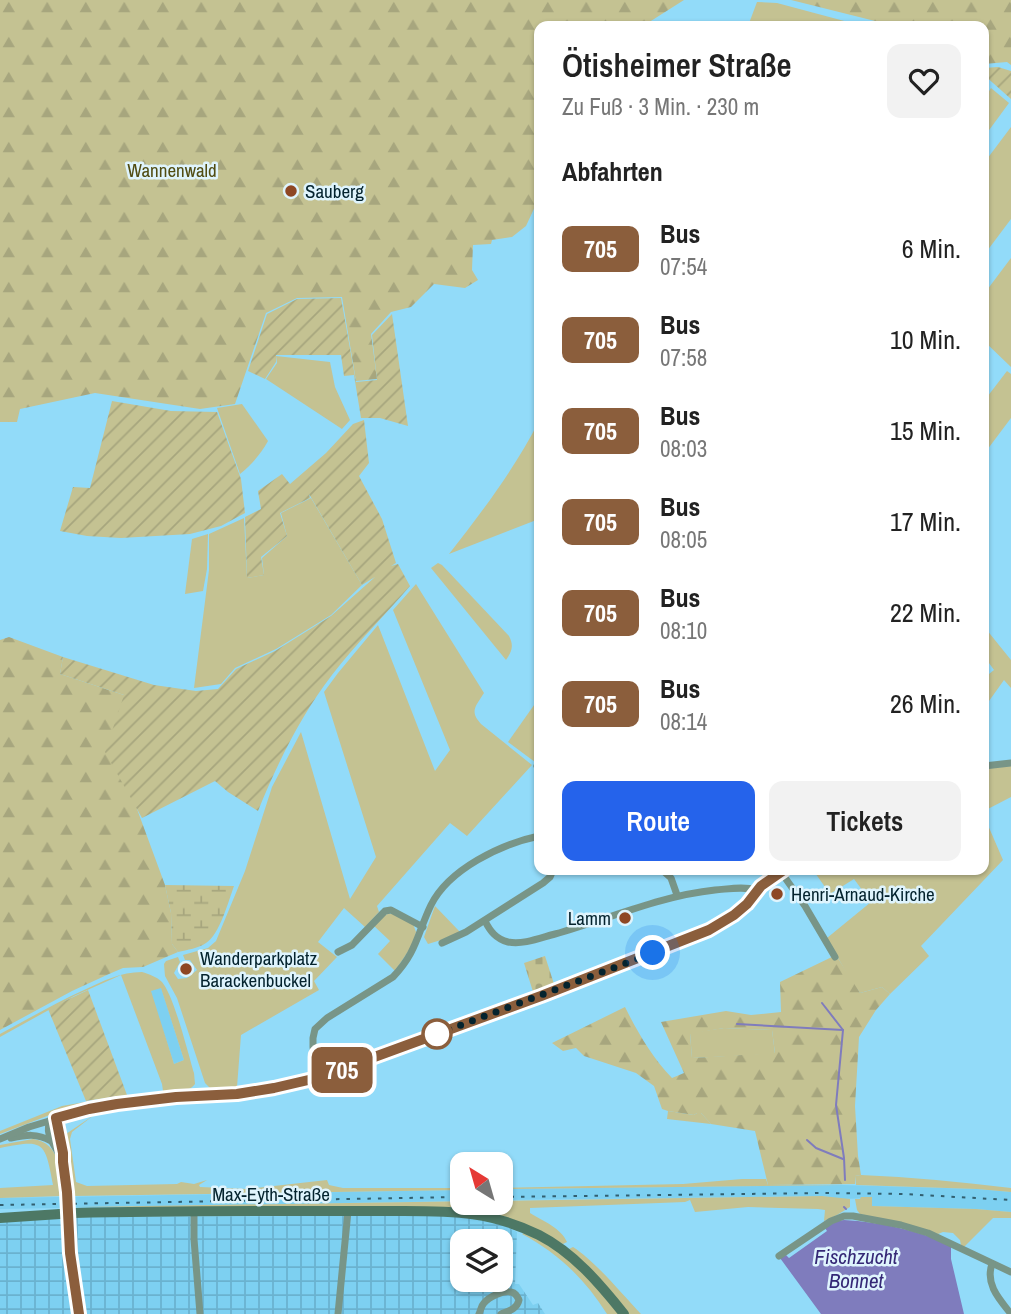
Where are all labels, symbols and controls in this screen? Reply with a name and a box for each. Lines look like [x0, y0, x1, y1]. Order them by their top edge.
text: Ötisheimer Straße [562, 43, 792, 87]
button: heart [887, 44, 961, 118]
text: Zu Fuß · 3 Min. · 230 m [562, 91, 759, 122]
text: Abfahrten [562, 154, 663, 189]
park label: Wannenwald [127, 157, 217, 183]
place label: Sauberg [305, 178, 364, 204]
marker: Sauberg [283, 183, 299, 199]
text: Bus [660, 216, 700, 251]
text: 6 Min. [902, 231, 961, 266]
text: 705 [584, 233, 617, 265]
text: 07:54 [660, 251, 707, 282]
text: Bus [660, 307, 700, 342]
text: 10 Min. [890, 322, 961, 357]
text: 705 [584, 324, 617, 356]
text: 07:58 [660, 342, 707, 373]
text: Bus [660, 398, 700, 433]
text: 15 Min. [890, 413, 961, 448]
text: 705 [584, 415, 617, 447]
text: 08:03 [660, 433, 707, 464]
text: Bus [660, 489, 700, 524]
text: 17 Min. [890, 504, 961, 539]
text: 705 [584, 506, 617, 538]
text: 08:05 [660, 524, 707, 555]
text: Bus [660, 580, 700, 615]
text: 22 Min. [890, 595, 961, 630]
text: 705 [584, 597, 617, 629]
text: 08:10 [660, 615, 707, 646]
text: Bus [660, 671, 700, 706]
text: 26 Min. [890, 686, 961, 721]
text: 705 [584, 688, 617, 720]
text: 08:14 [660, 706, 707, 737]
button: Route [562, 781, 755, 861]
button: Tickets [769, 781, 961, 861]
place label: Henri-Arnaud-Kirche [791, 881, 935, 907]
marker: Henri-Arnaud-Kirche [769, 886, 785, 902]
place label: Lamm [568, 905, 611, 931]
marker: Lamm [617, 910, 633, 926]
your location [635, 935, 670, 970]
place label: Wanderparkplatz Barackenbuckel [200, 945, 317, 993]
marker: Wanderparkplatz Barackenbuckel [178, 961, 194, 977]
unlabelled marker [422, 1019, 452, 1049]
line badge: 705 [302, 1047, 382, 1093]
text: 705 [326, 1054, 358, 1086]
north arrow [450, 1152, 513, 1214]
map controls [450, 1152, 513, 1292]
street label: Max-Eyth-Straße [212, 1181, 330, 1207]
button: layers [450, 1229, 513, 1292]
water label: Fischzucht Bonnet [814, 1242, 899, 1295]

